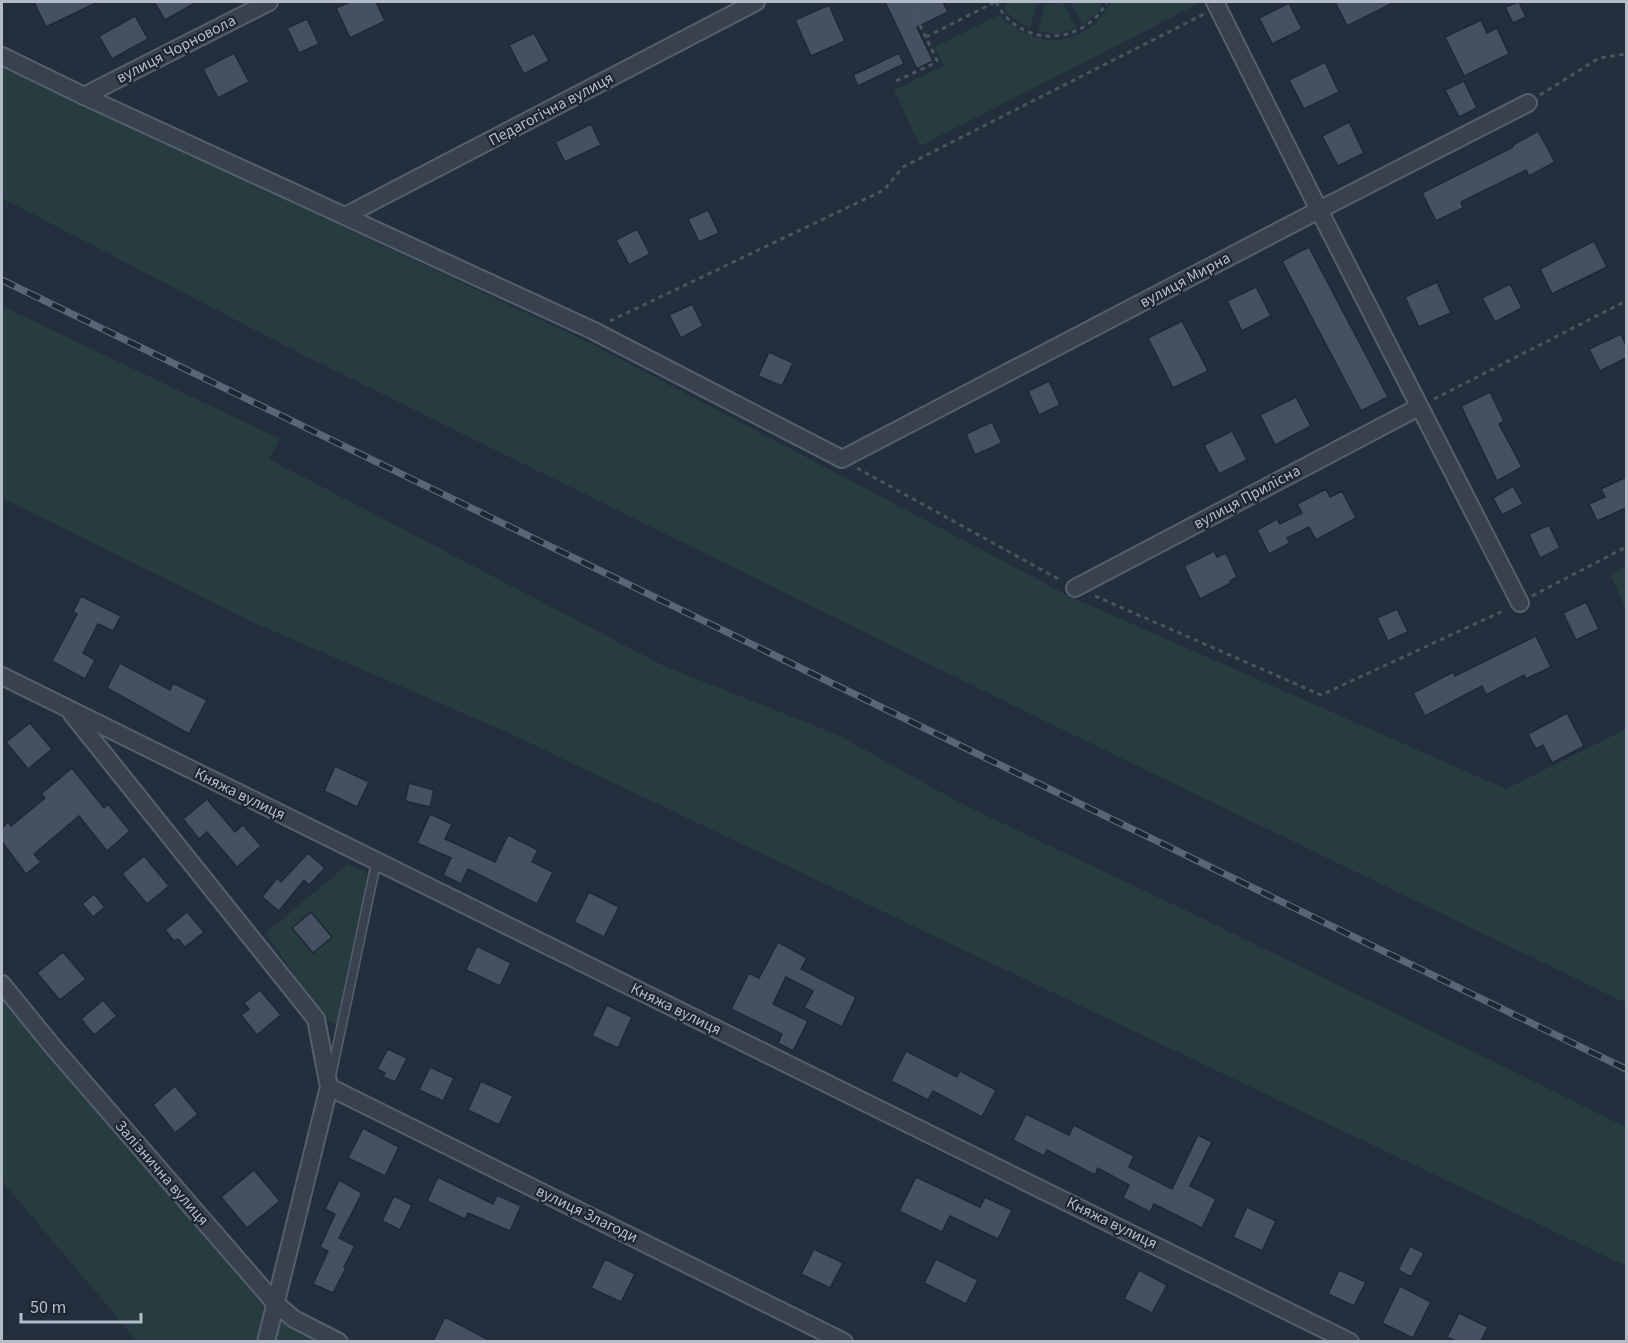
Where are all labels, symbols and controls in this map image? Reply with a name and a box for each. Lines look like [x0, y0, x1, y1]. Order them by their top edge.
street label: вулиця Чорновола [112, 9, 240, 89]
street label: Педагогічна вулиця [485, 67, 617, 151]
street label: вулиця Мирна [1136, 247, 1234, 313]
street label: вулиця Прилісна [1190, 460, 1304, 534]
street label: Княжа вулиця [191, 762, 289, 826]
street label: Княжа вулиця [627, 977, 725, 1041]
street label: Залізнична вулиця [110, 1116, 214, 1230]
street label: вулиця Злагоди [532, 1180, 642, 1248]
street label: Княжа вулиця [1063, 1191, 1161, 1255]
scale bar [21, 1286, 141, 1324]
text: 50 m [30, 1295, 66, 1320]

